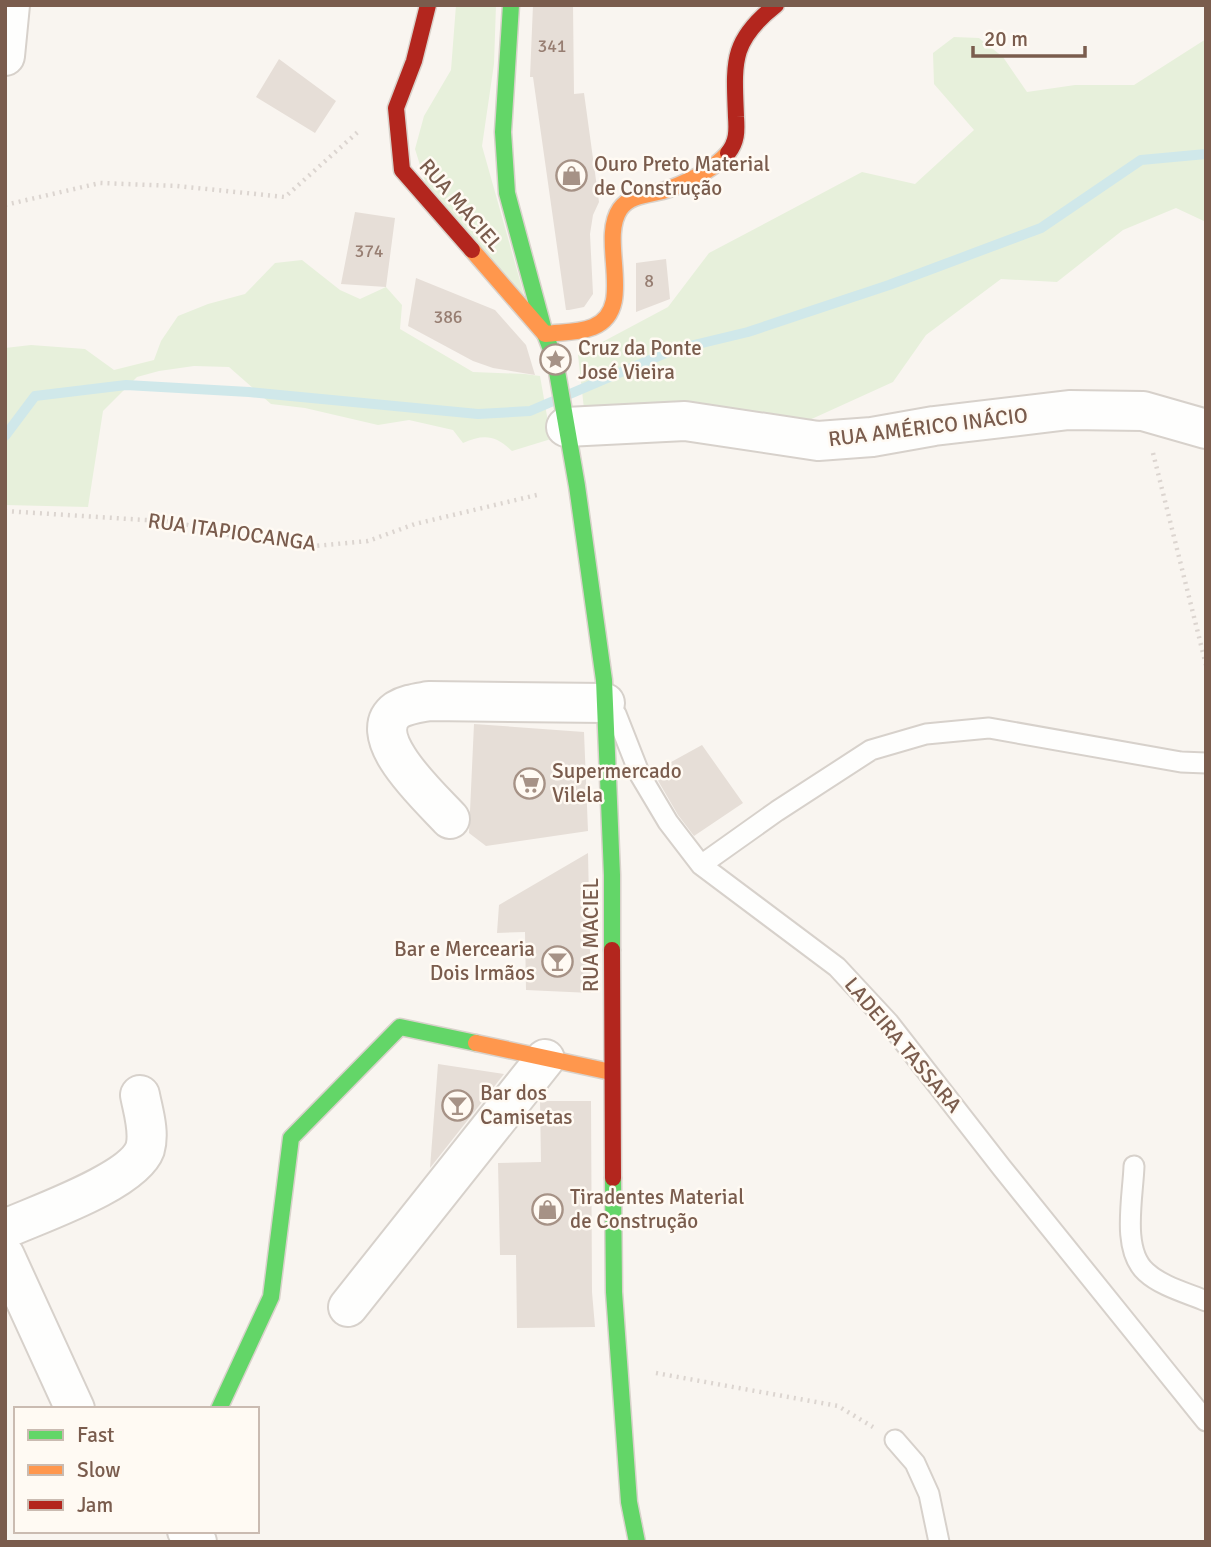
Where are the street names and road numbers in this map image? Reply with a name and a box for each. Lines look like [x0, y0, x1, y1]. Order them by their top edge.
street label: RUA MACIEL [414, 153, 509, 257]
street label: RUA AMÉRICO INÁCIO [827, 402, 1029, 452]
street label: RUA ITAPIOCANGA [146, 507, 318, 557]
street label: RUA MACIEL [578, 878, 604, 992]
street label: LADEIRA TASSARA [839, 972, 967, 1118]

